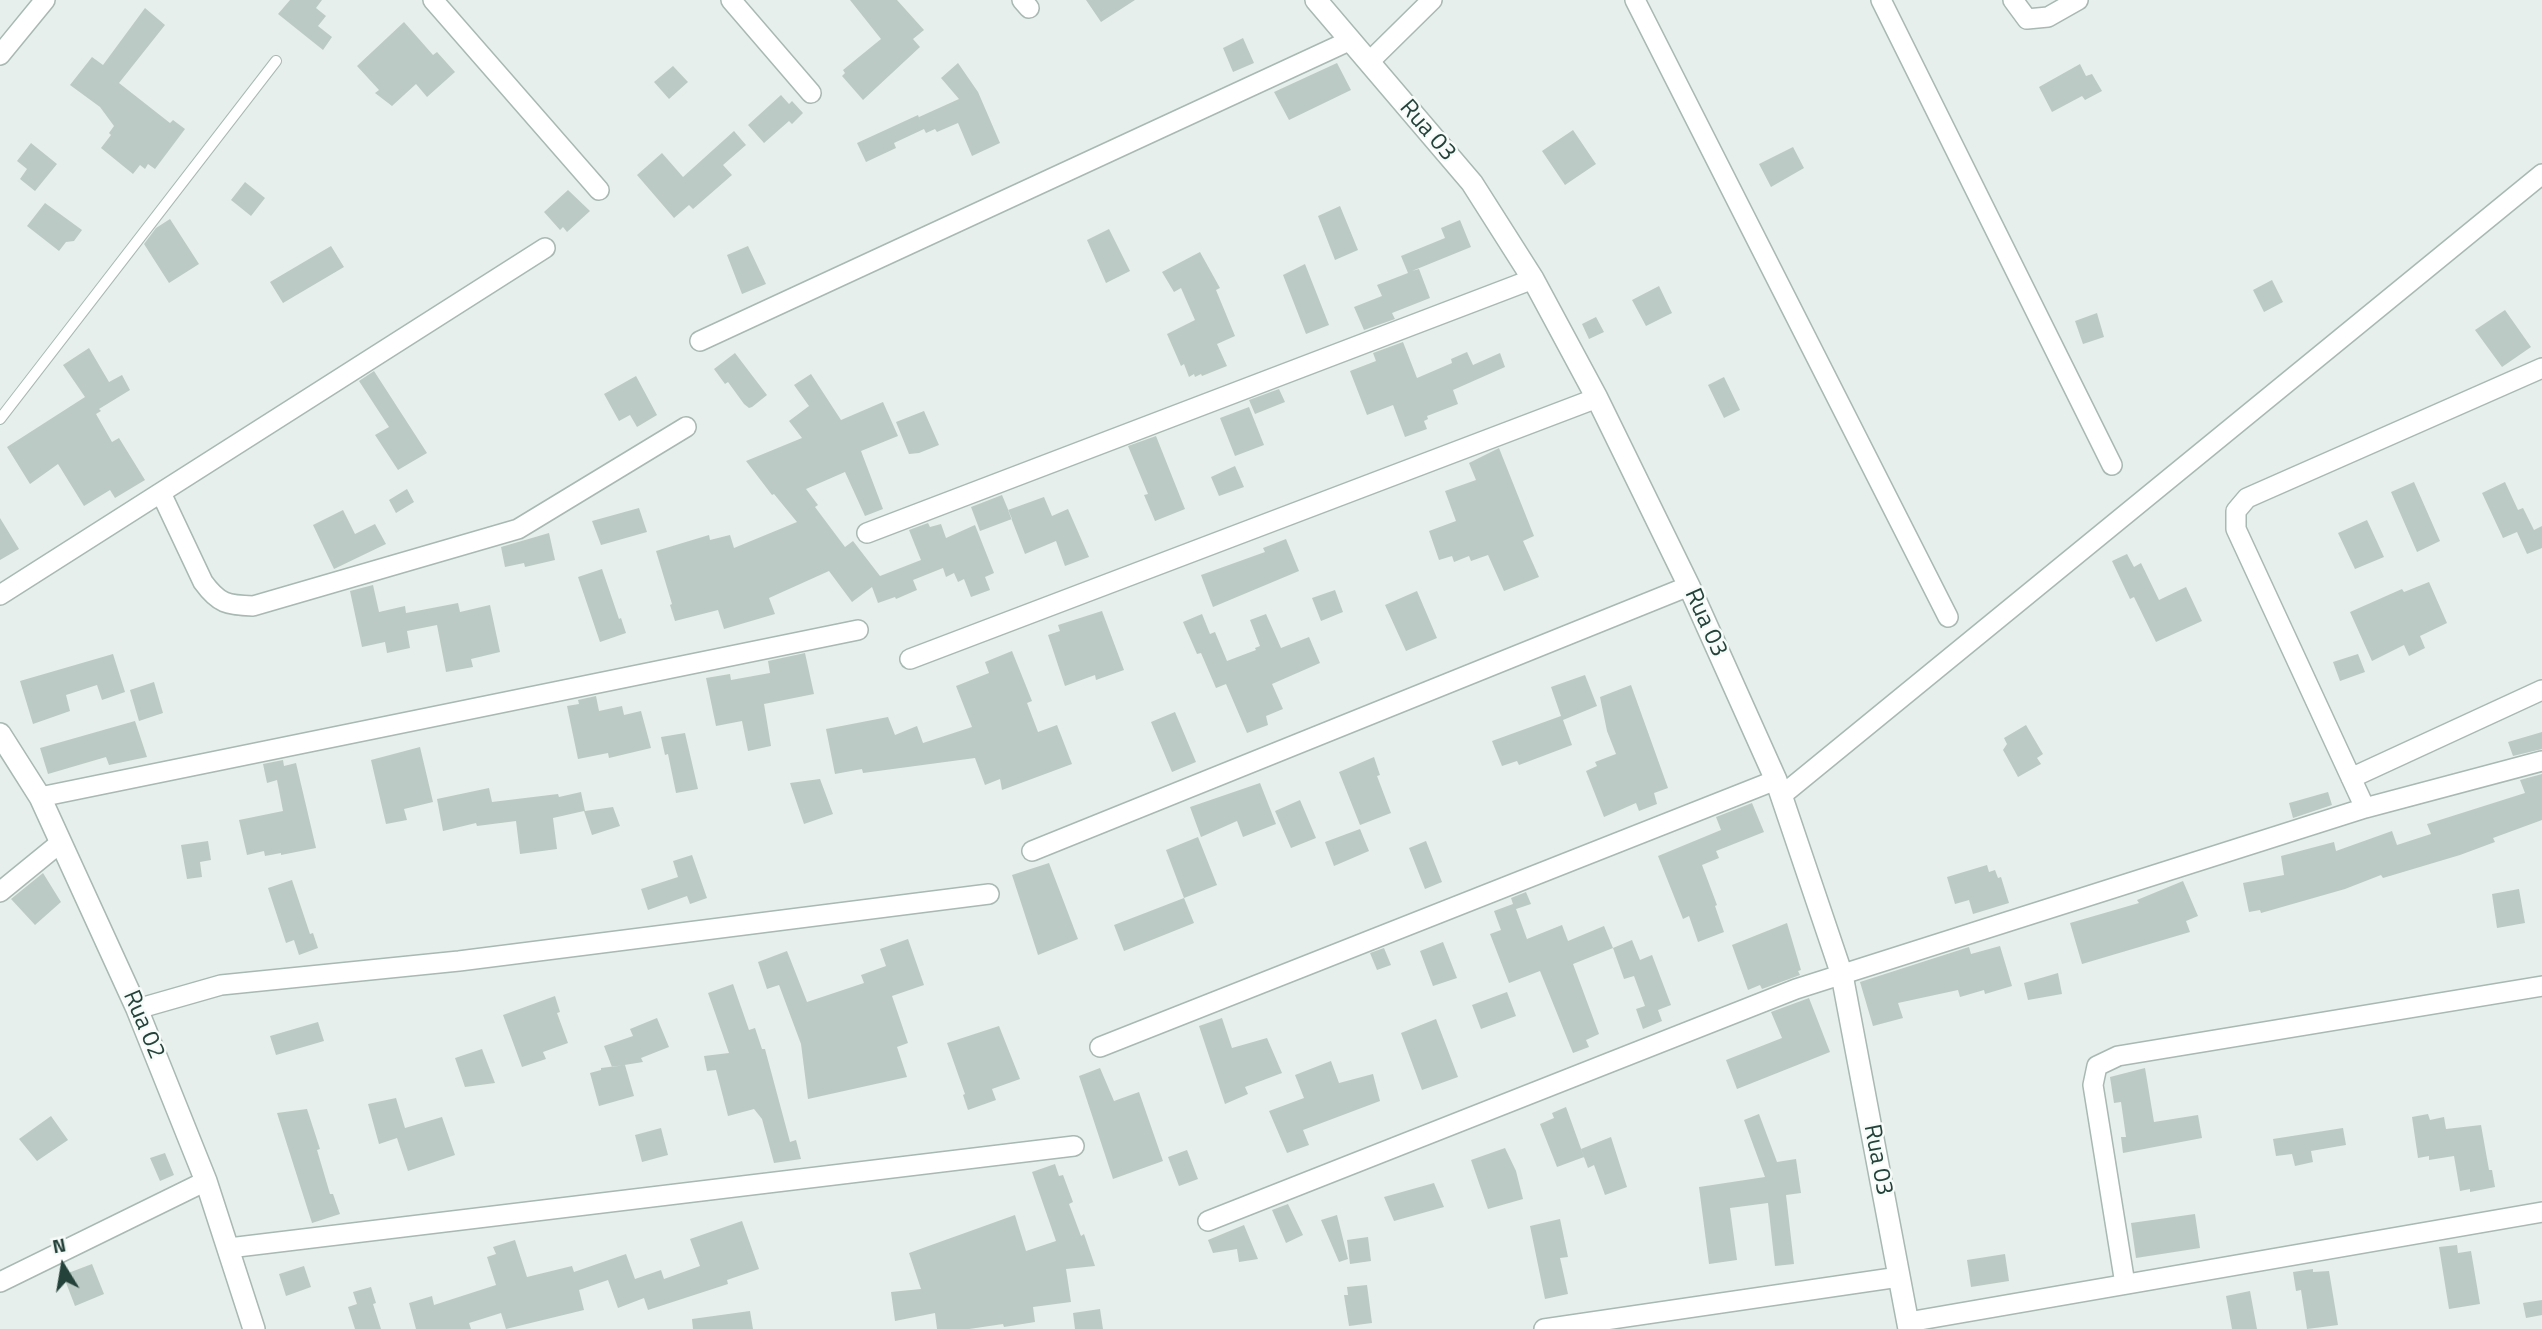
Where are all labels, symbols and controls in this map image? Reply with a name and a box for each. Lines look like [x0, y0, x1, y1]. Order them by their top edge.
street label: Rua 03 [1393, 95, 1461, 167]
street label: Rua 03 [1677, 584, 1733, 662]
street label: Rua 02 [116, 986, 170, 1064]
street label: Rua 03 [1856, 1122, 1898, 1198]
text: N [50, 1229, 68, 1260]
north arrow [28, 1231, 98, 1301]

